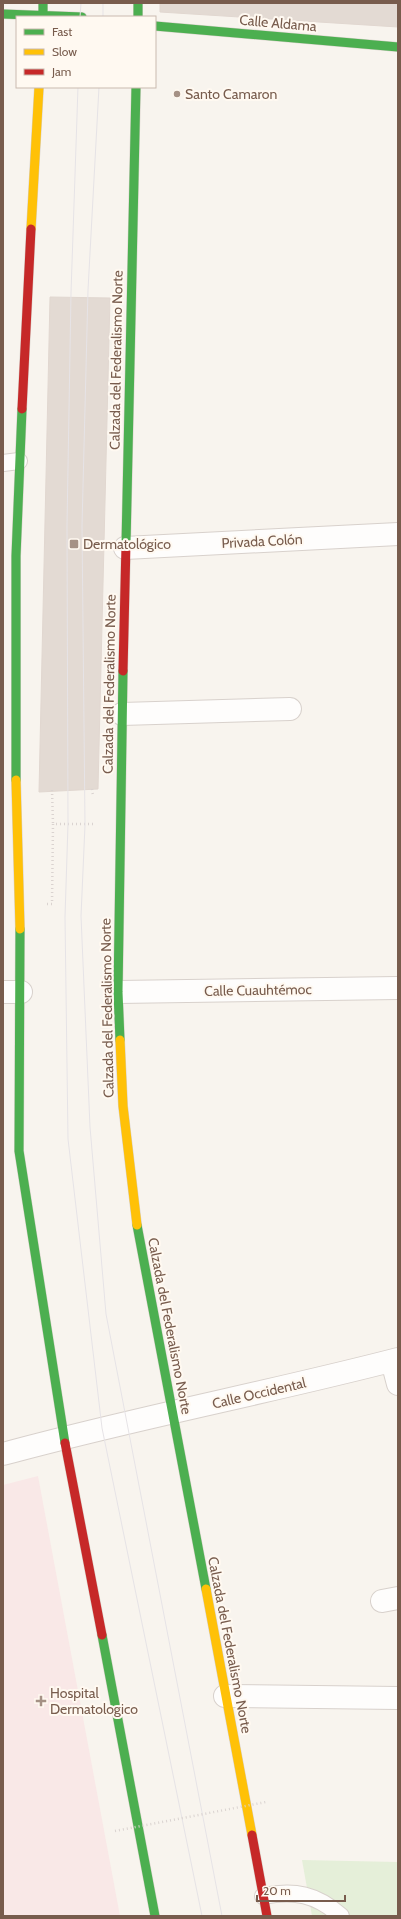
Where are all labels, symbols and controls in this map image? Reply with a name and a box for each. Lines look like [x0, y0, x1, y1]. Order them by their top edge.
street label: Calle Aldama [239, 11, 318, 35]
legend [16, 16, 156, 88]
text: Fast [52, 24, 72, 39]
text: Slow [52, 44, 77, 59]
text: Jam [51, 64, 71, 79]
place label: Santo Camaron [185, 85, 277, 103]
marker: Santo Camaron [172, 89, 182, 99]
street label: Calzada del Federalismo Norte [105, 270, 127, 450]
street label: Privada Colón [221, 530, 303, 552]
place label: Dermatológico [83, 535, 171, 553]
marker: Dermatológico [68, 538, 80, 550]
street label: Calzada del Federalismo Norte [98, 594, 120, 774]
street label: Calzada del Federalismo Norte [96, 918, 118, 1098]
street label: Calle Cuauhtémoc [204, 980, 312, 1000]
street label: Calzada del Federalismo Norte [144, 1236, 196, 1416]
street label: Calle Occidental [210, 1373, 308, 1413]
street label: Calzada del Federalismo Norte [204, 1555, 256, 1735]
place label: Hospital Dermatologico [50, 1684, 138, 1718]
marker: Hospital Dermatologico [35, 1695, 47, 1707]
scale bar [257, 1877, 345, 1903]
text: 20 m [263, 1883, 291, 1898]

